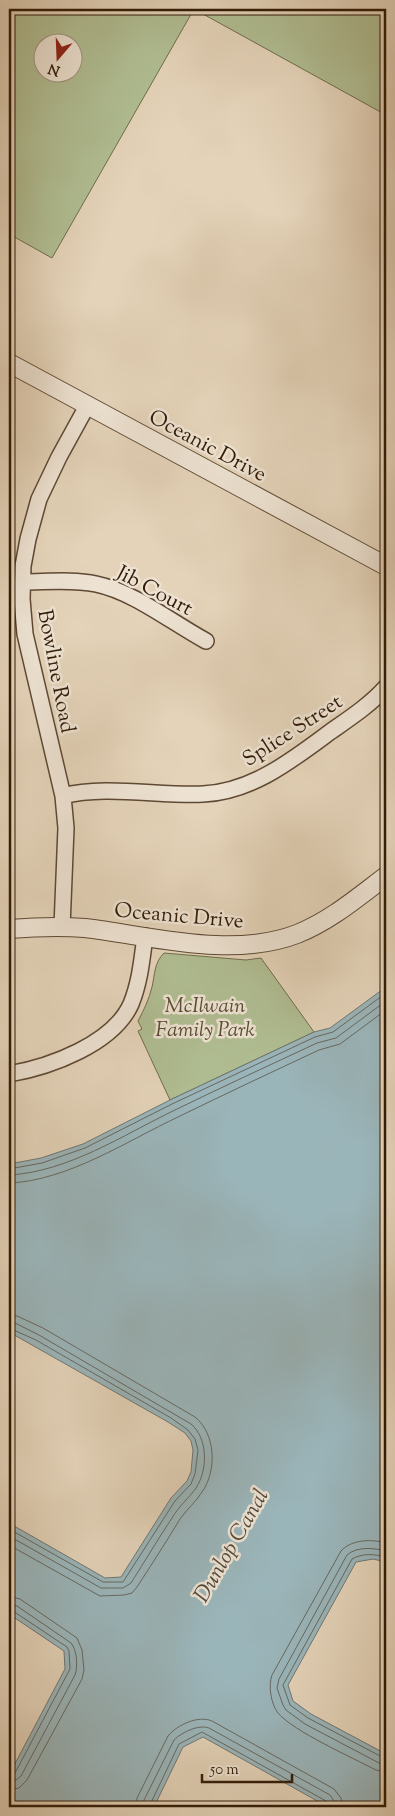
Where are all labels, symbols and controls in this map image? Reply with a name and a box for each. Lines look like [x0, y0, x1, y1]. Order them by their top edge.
north arrow [32, 32, 82, 82]
text: N [46, 57, 63, 80]
street label: Oceanic Drive [143, 403, 271, 490]
street label: Jib Court [110, 559, 198, 624]
street label: Bowline Road [28, 607, 82, 736]
street label: Splice Street [237, 688, 349, 775]
street label: Oceanic Drive [113, 896, 245, 938]
park label: McIlwain Family Park [155, 992, 255, 1046]
water label: Dunlop Canal [187, 1483, 278, 1609]
scale bar [202, 1751, 292, 1783]
text: 50 m [209, 1760, 239, 1781]

